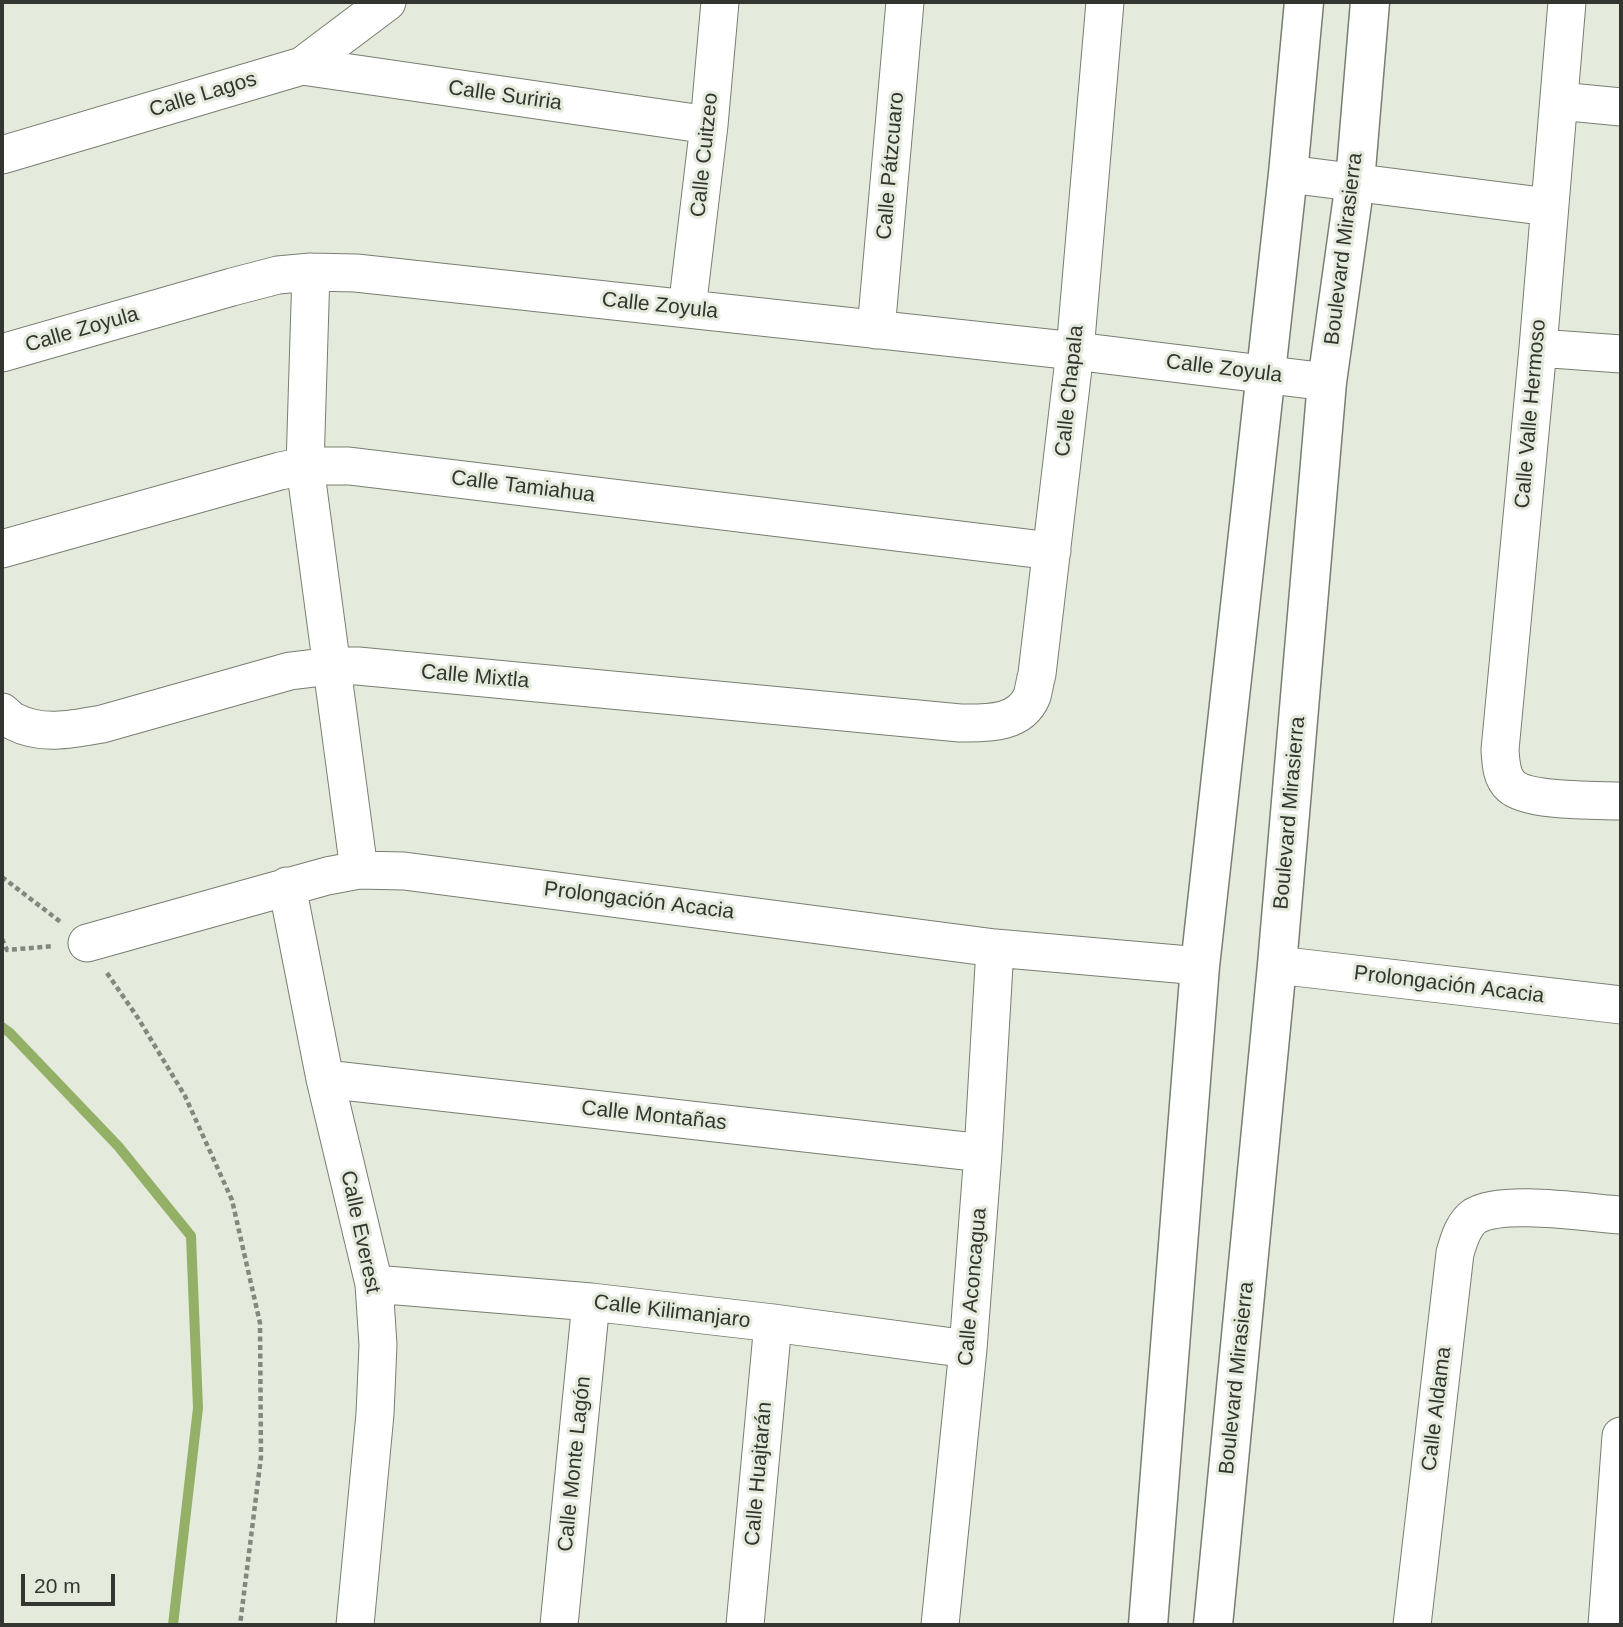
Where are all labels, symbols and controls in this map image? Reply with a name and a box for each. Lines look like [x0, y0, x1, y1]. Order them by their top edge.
street label: Calle Lagos [146, 67, 260, 123]
street label: Calle Suriria [447, 76, 563, 116]
street label: Calle Pátzcuaro [872, 91, 910, 241]
street label: Calle Cuitzeo [686, 92, 724, 218]
street label: Boulevard Mirasierra [1320, 151, 1368, 347]
street label: Calle Zoyula [601, 287, 719, 325]
street label: Calle Zoyula [22, 302, 142, 358]
street label: Calle Valle Hermoso [1510, 318, 1552, 510]
street label: Calle Chapala [1051, 324, 1089, 458]
street label: Calle Zoyula [1165, 349, 1283, 389]
street label: Calle Tamiahua [450, 466, 596, 508]
street label: Calle Mixtla [420, 660, 530, 694]
street label: Boulevard Mirasierra [1269, 715, 1311, 911]
street label: Prolongación Acacia [542, 877, 736, 925]
street label: Prolongación Acacia [1352, 961, 1546, 1009]
street label: Calle Montañas [580, 1096, 728, 1136]
street label: Calle Everest [335, 1168, 385, 1296]
street label: Calle Aconcagua [954, 1207, 992, 1367]
street label: Boulevard Mirasierra [1214, 1280, 1260, 1476]
street label: Calle Kilimanjaro [592, 1290, 752, 1334]
street label: Calle Aldama [1417, 1345, 1457, 1473]
street label: Calle Monte Lagón [553, 1375, 597, 1553]
street label: Calle Huajtarán [740, 1401, 778, 1547]
scale bar [24, 1560, 119, 1604]
text: 20 m [34, 1574, 81, 1597]

